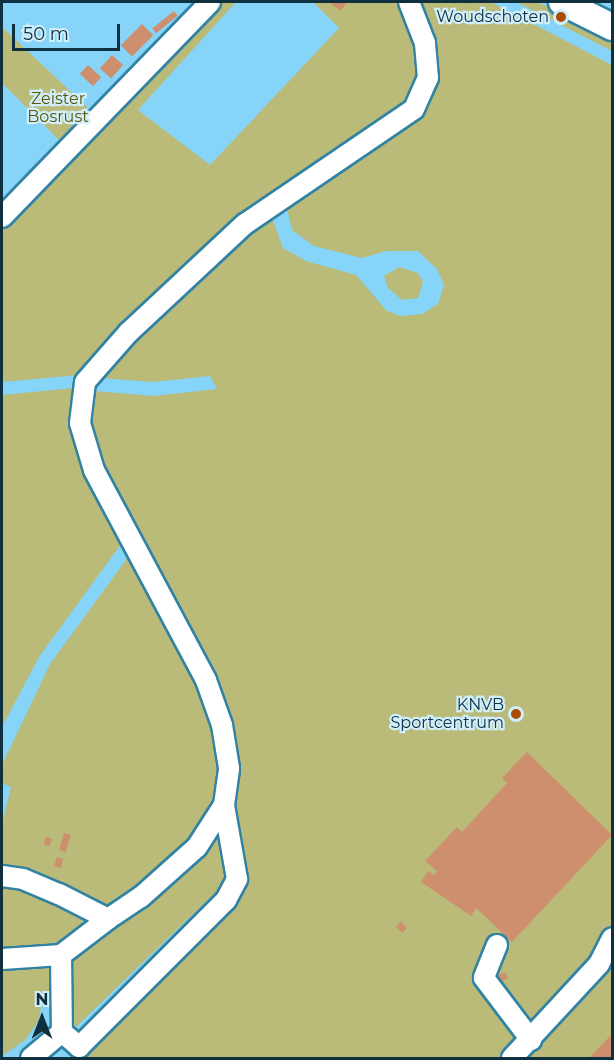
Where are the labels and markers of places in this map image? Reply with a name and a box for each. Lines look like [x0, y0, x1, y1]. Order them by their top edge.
place label: Woudschoten [436, 7, 549, 27]
marker: Woudschoten [554, 10, 568, 24]
place label: KNVB Sportcentrum [390, 695, 504, 733]
marker: KNVB Sportcentrum [509, 707, 523, 721]

